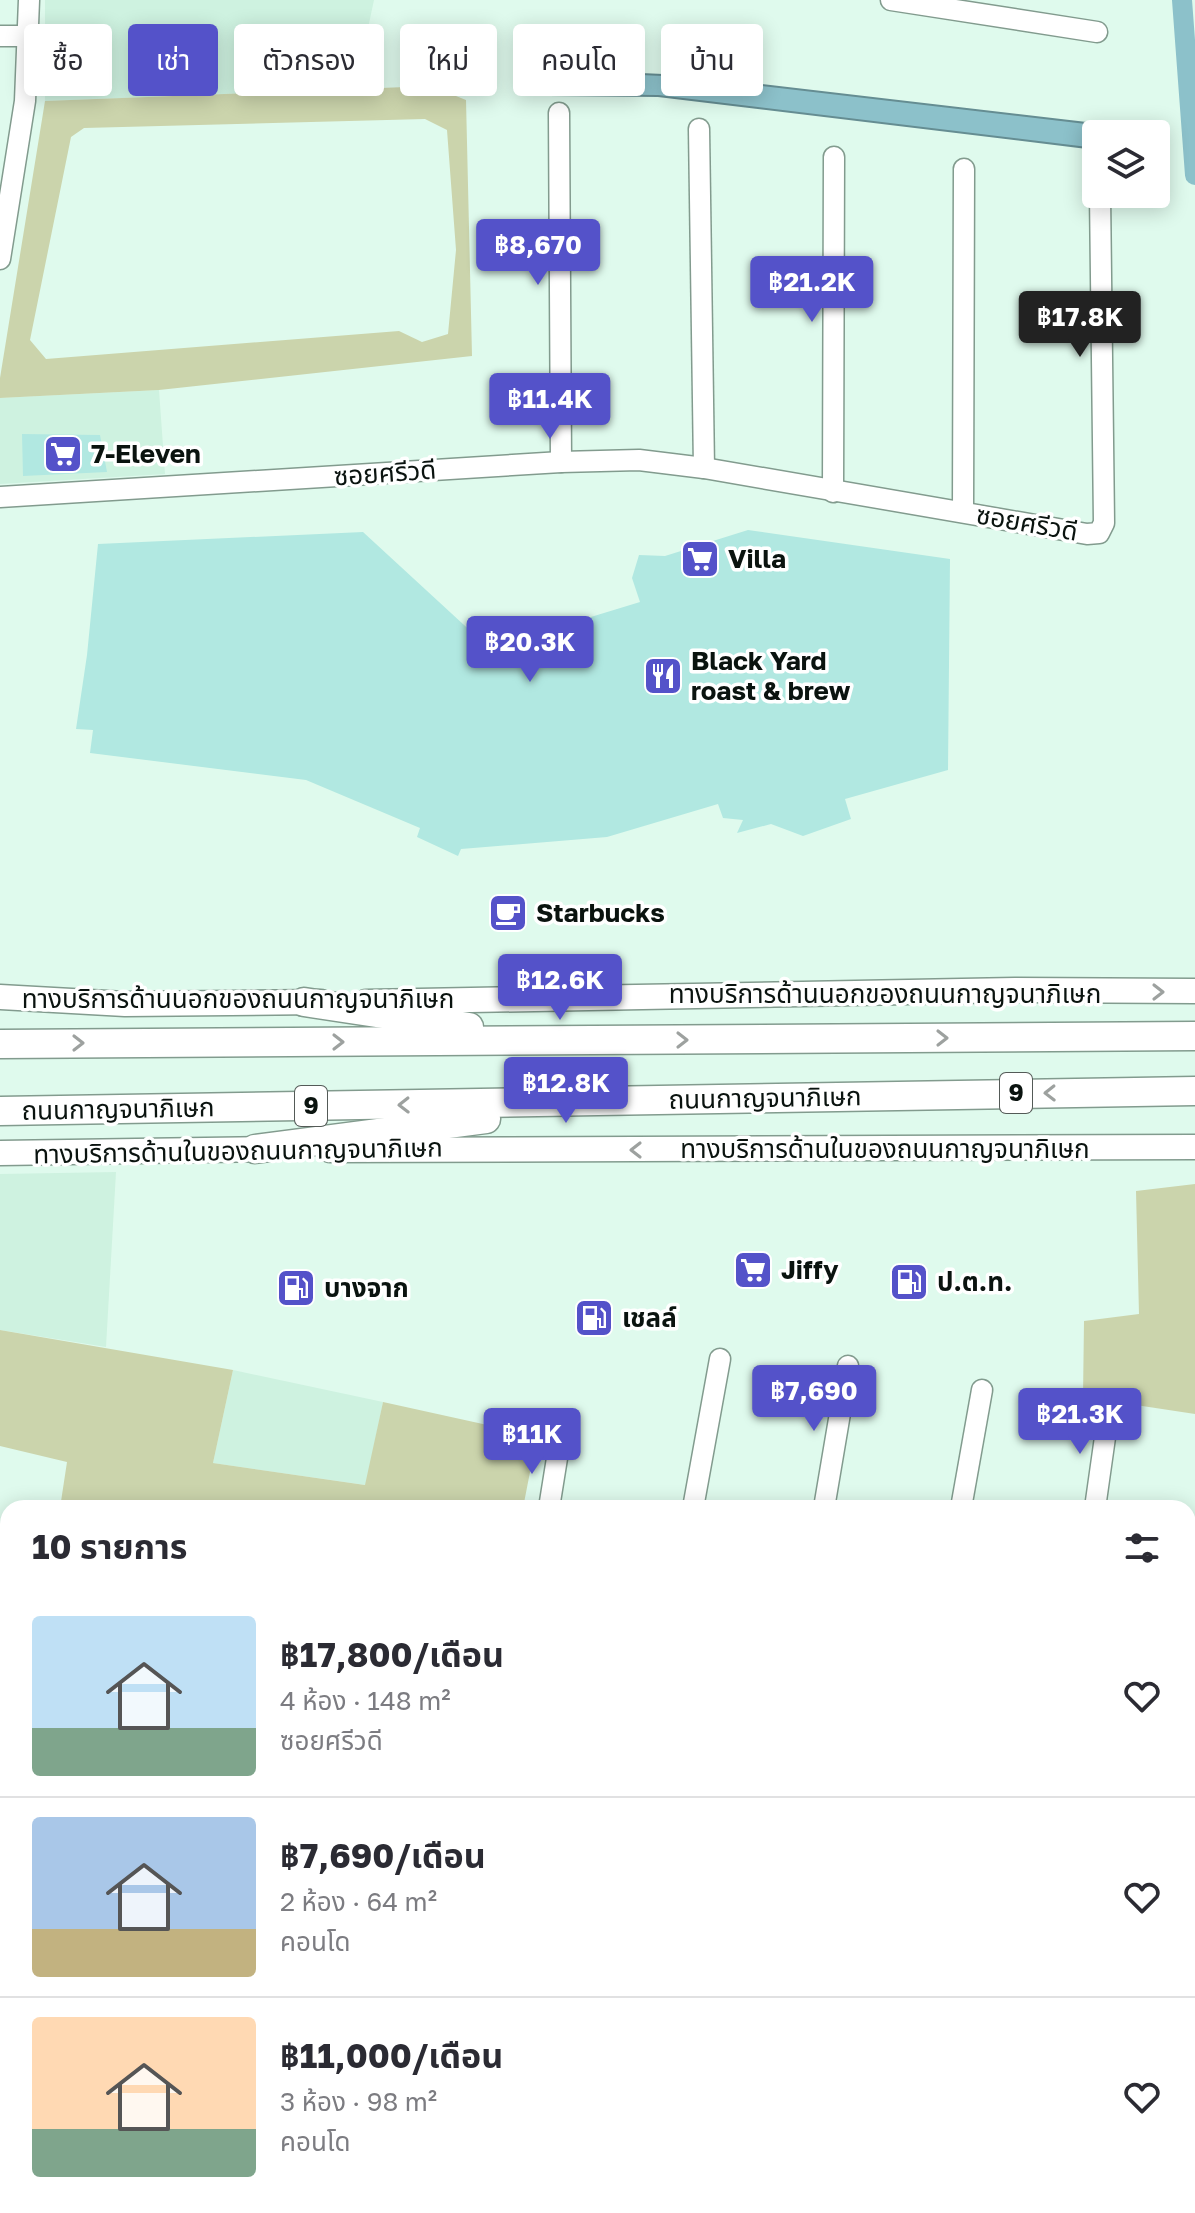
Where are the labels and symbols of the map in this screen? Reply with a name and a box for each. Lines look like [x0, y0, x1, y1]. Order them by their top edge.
pin: ฿8,670 [473, 219, 603, 287]
pin: ฿21.2K [747, 256, 877, 324]
pin: ฿17.8K [1015, 291, 1145, 359]
pin: ฿11.4K [485, 373, 615, 441]
supermarket icon: 7-Eleven [42, 433, 84, 475]
place label: 7-Eleven [91, 438, 201, 469]
street label: ซอยศรีวดี [333, 453, 437, 492]
street label: ซอยศรีวดี [974, 498, 1080, 547]
supermarket icon: Villa [679, 538, 721, 580]
place label: Villa [728, 543, 786, 574]
pin: ฿20.3K [465, 616, 595, 684]
place label: Black Yard roast & brew [691, 645, 851, 706]
restaurant icon: Black Yard roast & brew [642, 655, 684, 697]
cafe icon: Starbucks [487, 892, 529, 934]
place label: Starbucks [536, 897, 665, 928]
pin: ฿12.6K [495, 954, 625, 1022]
street label: ทางบริการด้านนอกของถนนกาญจนาภิเษก [669, 978, 1101, 1009]
street label: ทางบริการด้านนอกของถนนกาญจนาภิเษก [22, 983, 454, 1014]
one-way arrow [1152, 983, 1165, 1000]
one-way arrow [936, 1030, 949, 1047]
one-way arrow [676, 1031, 689, 1049]
one-way arrow [332, 1033, 345, 1050]
one-way arrow [72, 1034, 85, 1052]
pin: ฿12.8K [501, 1057, 631, 1125]
road number: 9 [1000, 1073, 1032, 1113]
street label: ถนนกาญจนาภิเษก [668, 1080, 862, 1115]
one-way arrow [1043, 1084, 1056, 1101]
road number: 9 [295, 1086, 327, 1126]
street label: ถนนกาญจนาภิเษก [21, 1091, 215, 1126]
one-way arrow [397, 1096, 410, 1113]
street label: ทางบริการด้านในของถนนกาญจนาภิเษก [33, 1131, 443, 1170]
street label: ทางบริการด้านในของถนนกาญจนาภิเษก [680, 1133, 1090, 1164]
one-way arrow [629, 1141, 642, 1159]
supermarket icon: Jiffy [732, 1249, 774, 1291]
place label: Jiffy [781, 1254, 839, 1285]
fuel station icon: ป.ต.ท. [888, 1261, 930, 1303]
place label: ป.ต.ท. [937, 1266, 1012, 1297]
fuel station icon: บางจาก [275, 1267, 317, 1309]
place label: บางจาก [324, 1272, 409, 1303]
fuel station icon: เชลล์ [573, 1297, 615, 1339]
place label: เชลล์ [622, 1302, 677, 1333]
pin: ฿7,690 [749, 1365, 879, 1433]
pin: ฿21.3K [1015, 1388, 1145, 1456]
pin: ฿11K [485, 1408, 579, 1476]

